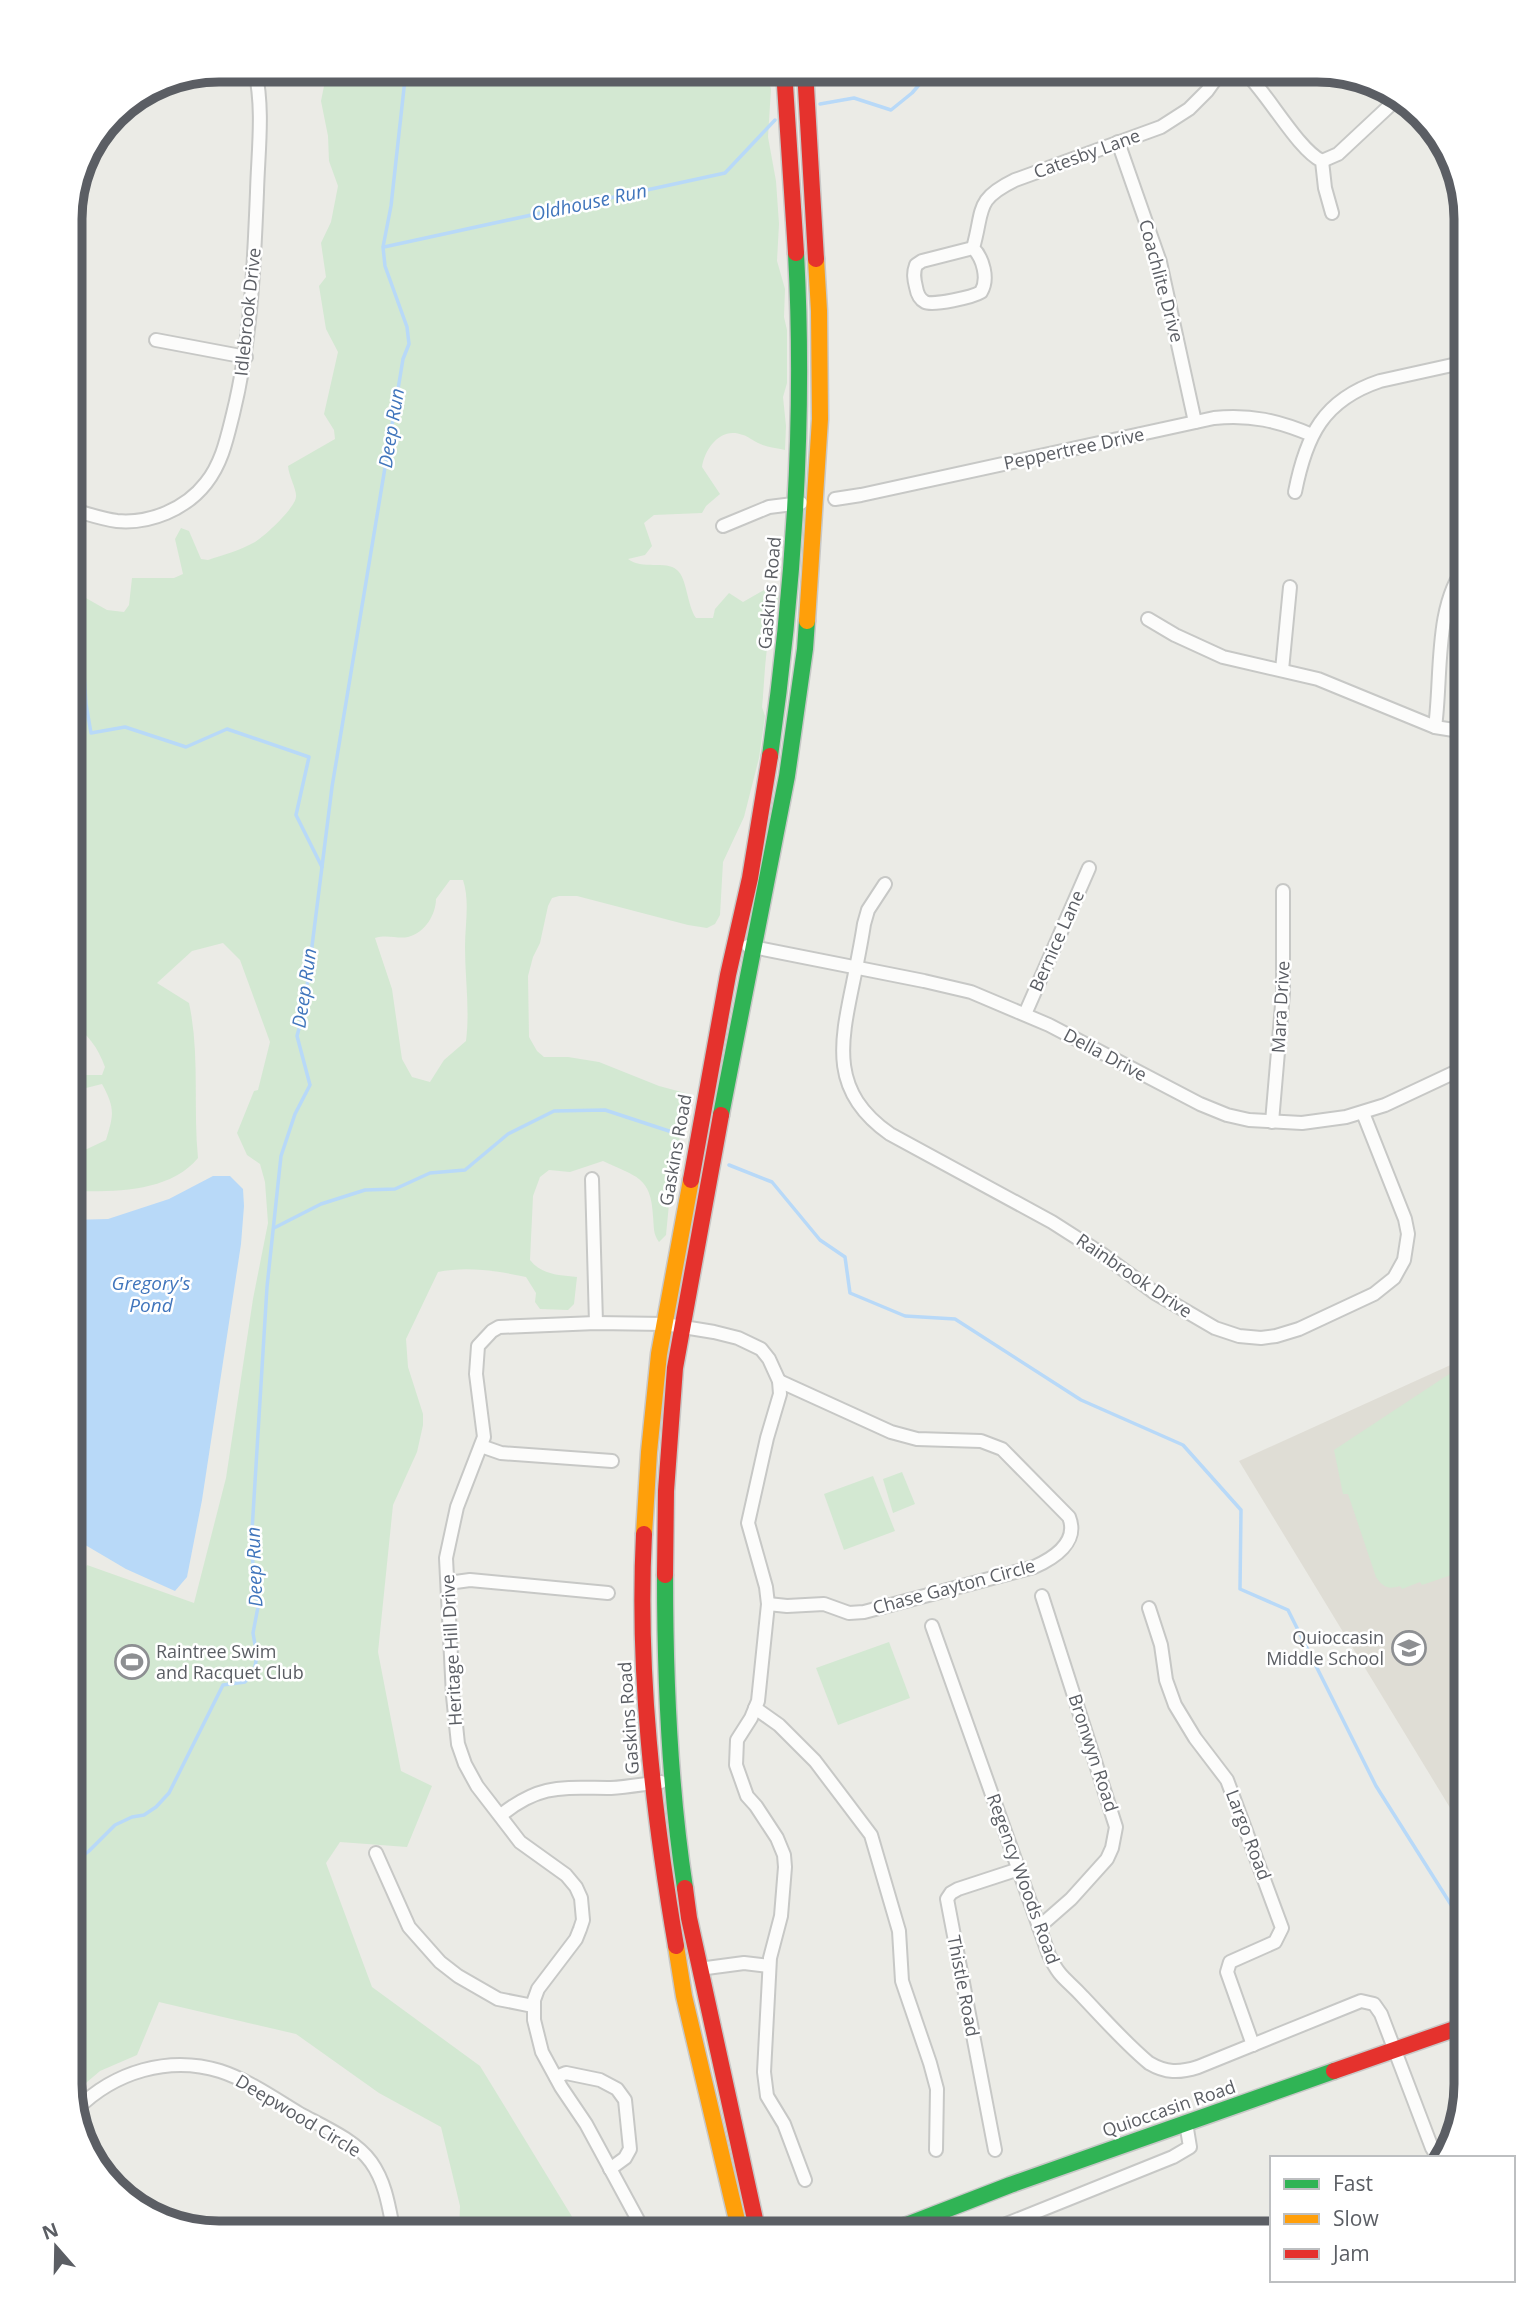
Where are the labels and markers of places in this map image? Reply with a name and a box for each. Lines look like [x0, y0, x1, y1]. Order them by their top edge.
place label: Quioccasin Middle School [1266, 1625, 1384, 1670]
school or university icon: Quioccasin Middle School [1390, 1629, 1428, 1667]
place label: Raintree Swim and Racquet Club [156, 1639, 304, 1684]
sports icon: Raintree Swim and Racquet Club [113, 1643, 151, 1681]

